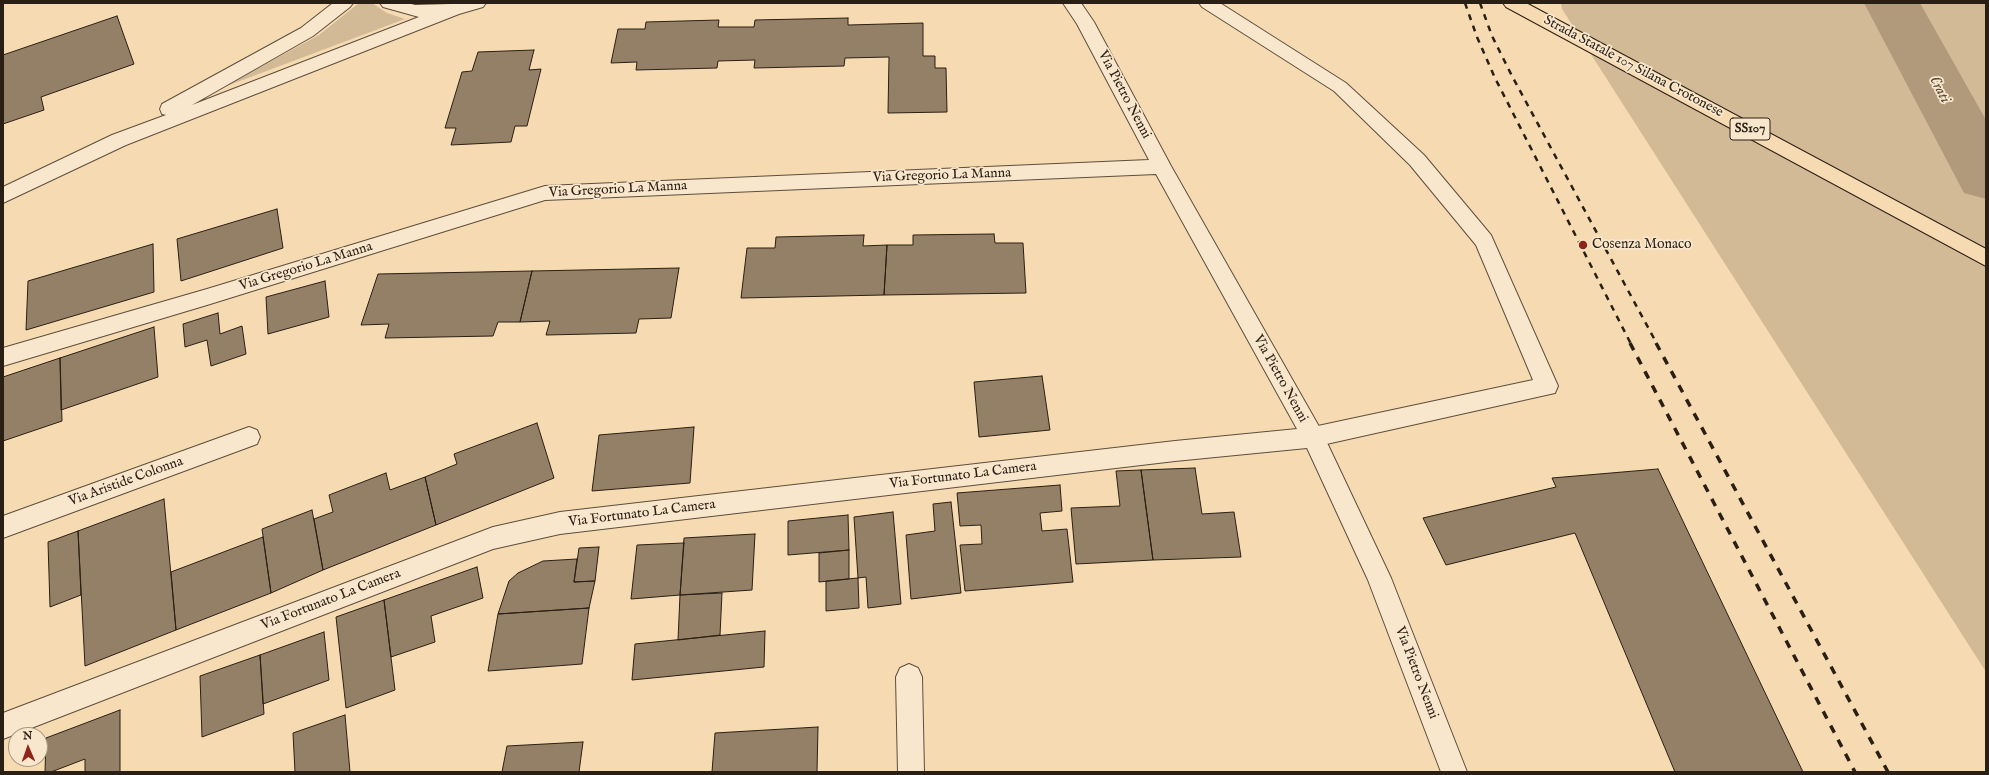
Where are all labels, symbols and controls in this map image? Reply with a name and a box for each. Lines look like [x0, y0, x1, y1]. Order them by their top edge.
street label: Strada Statale 107 Silana Crotonese [1540, 12, 1726, 122]
street label: Via Pietro Nenni [1094, 48, 1154, 142]
water label: Crati [1924, 73, 1954, 107]
road number: SS107 [1730, 118, 1770, 140]
street label: Via Gregorio La Manna [873, 165, 1011, 187]
street label: Via Gregorio La Manna [548, 178, 688, 202]
place label: Cosenza Monaco [1592, 237, 1692, 253]
street label: Via Gregorio La Manna [237, 239, 375, 295]
marker: Cosenza Monaco [1577, 239, 1589, 251]
street label: Via Pietro Nenni [1249, 332, 1311, 426]
street label: Via Aristide Colonna [67, 454, 185, 510]
street label: Via Fortunato La Camera [889, 459, 1037, 493]
street label: Via Fortunato La Camera [568, 497, 716, 531]
street label: Via Fortunato La Camera [259, 566, 403, 634]
street label: Via Pietro Nenni [1391, 624, 1441, 722]
north arrow [8, 727, 48, 767]
text: N [23, 729, 33, 743]

